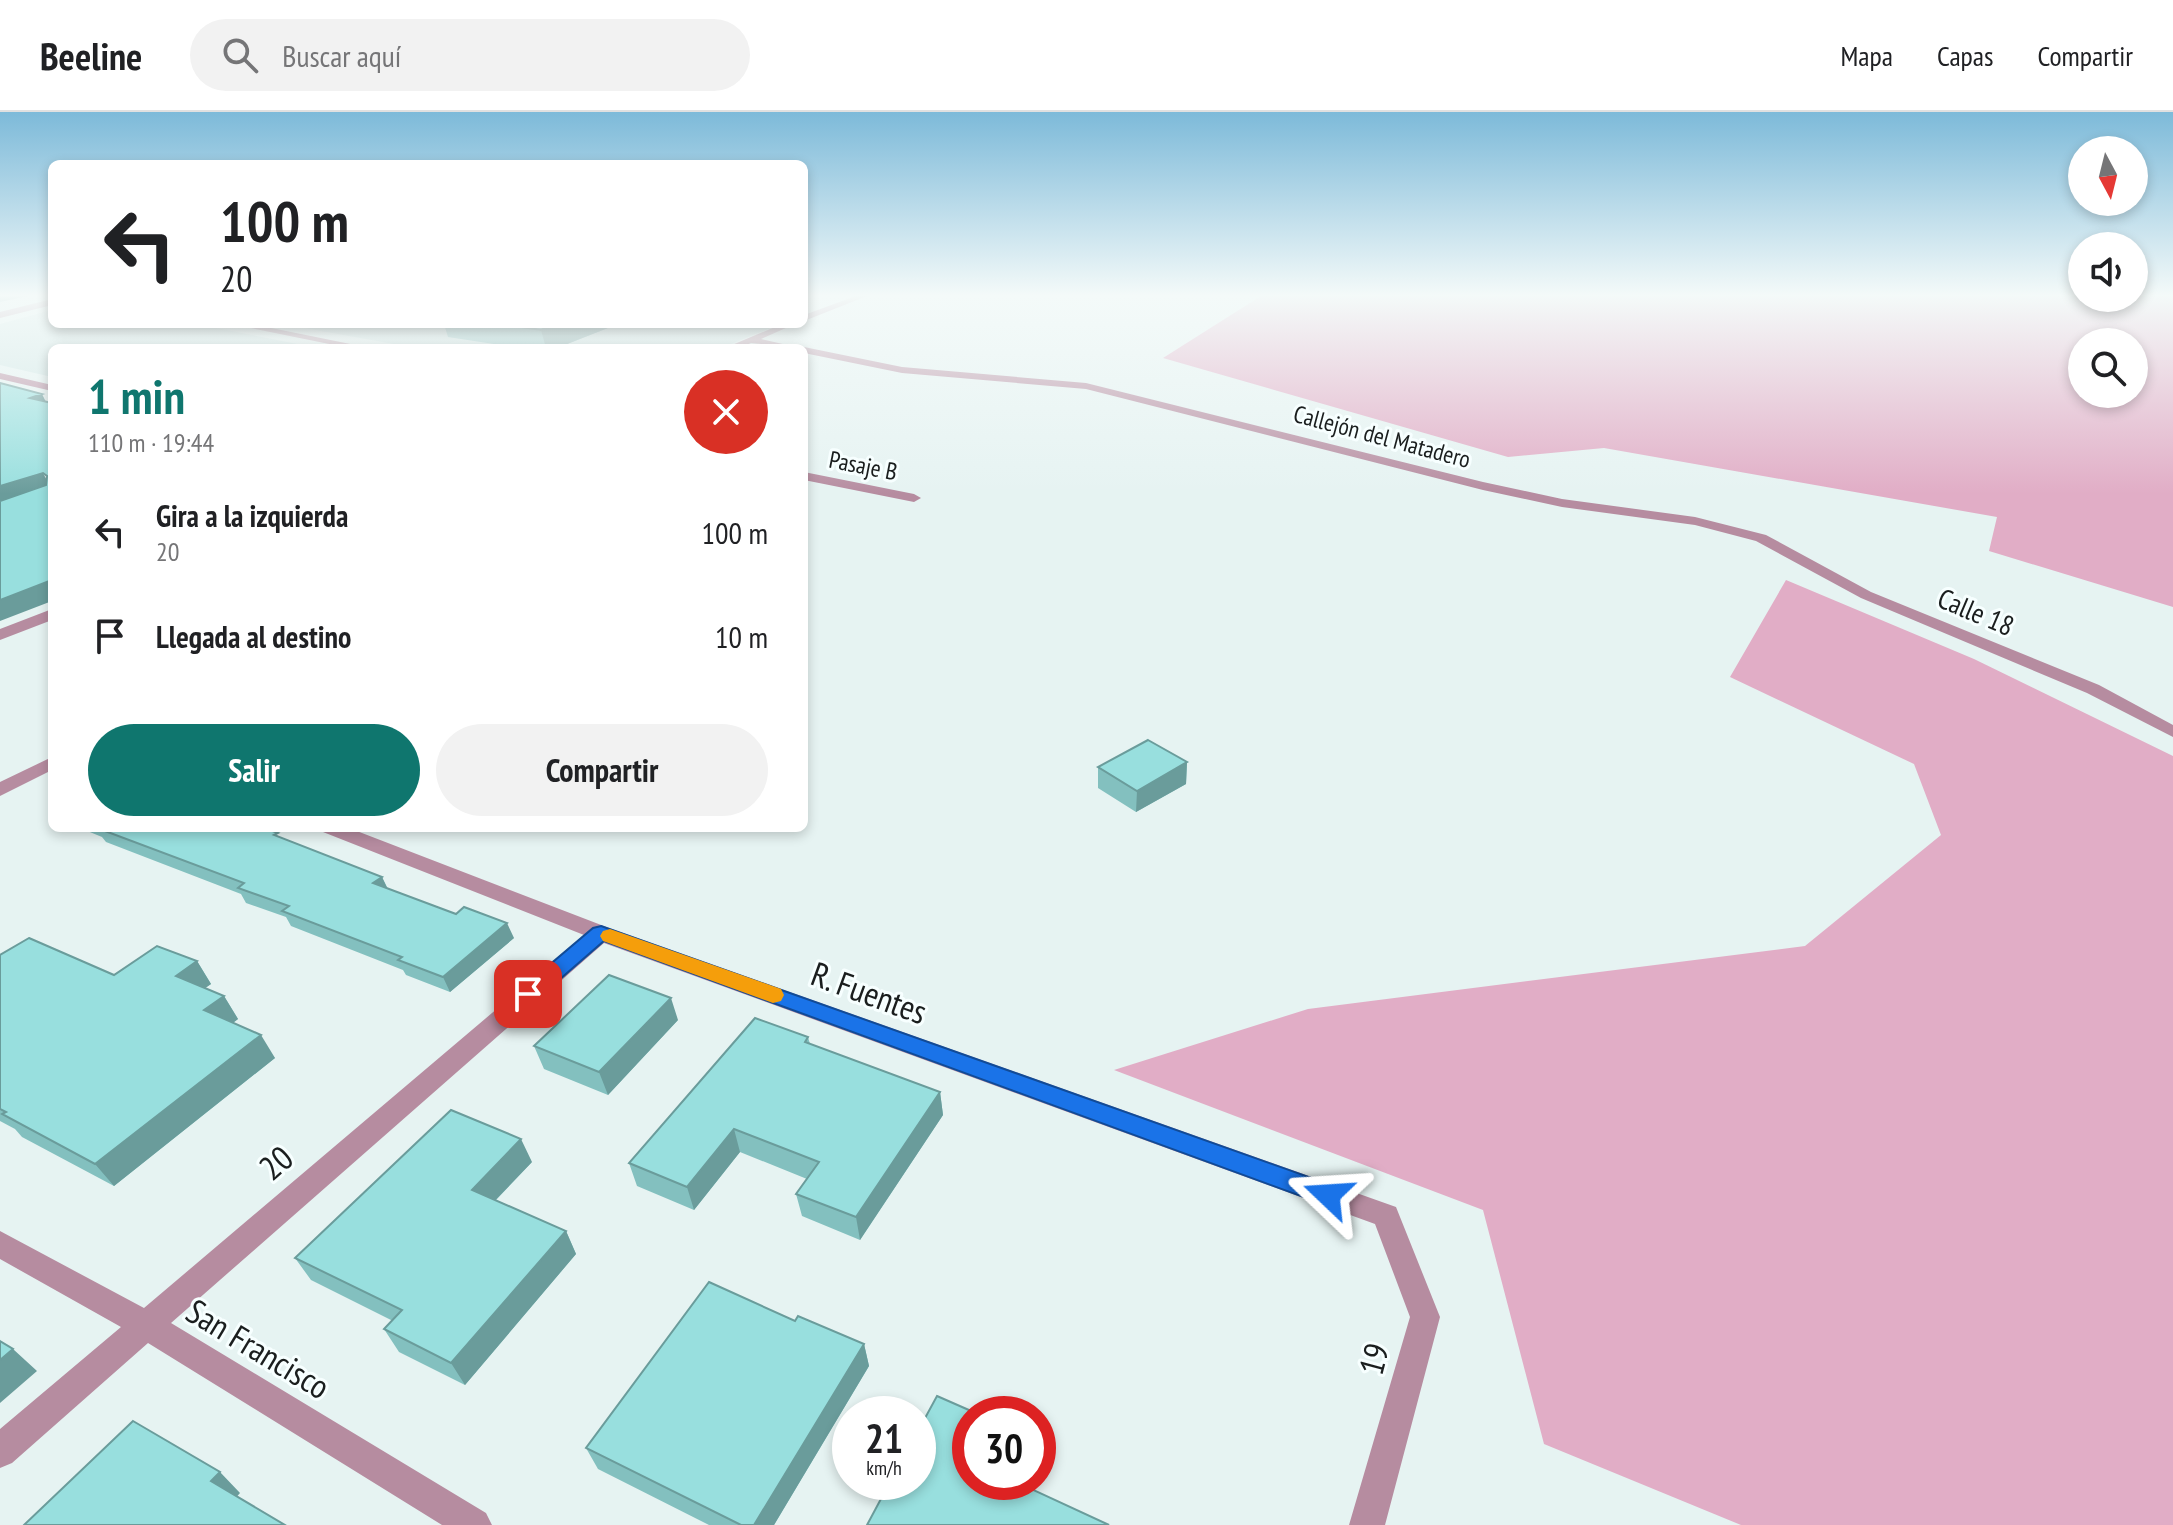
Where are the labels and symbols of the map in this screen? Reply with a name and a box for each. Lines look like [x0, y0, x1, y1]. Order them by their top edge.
north arrow [2068, 136, 2148, 216]
street label: Callejón del Matadero [1290, 398, 1474, 475]
street label: Pasaje B [826, 444, 900, 487]
street label: Calle 18 [1932, 579, 2020, 644]
street label: R. Fuentes [806, 951, 933, 1033]
pin [494, 960, 562, 1028]
street label: 20 [249, 1136, 301, 1189]
position arrow [1286, 1153, 1370, 1237]
street label: San Francisco [179, 1288, 338, 1408]
street label: 19 [1348, 1338, 1398, 1379]
speed limit sign: 30 [952, 1396, 1056, 1500]

